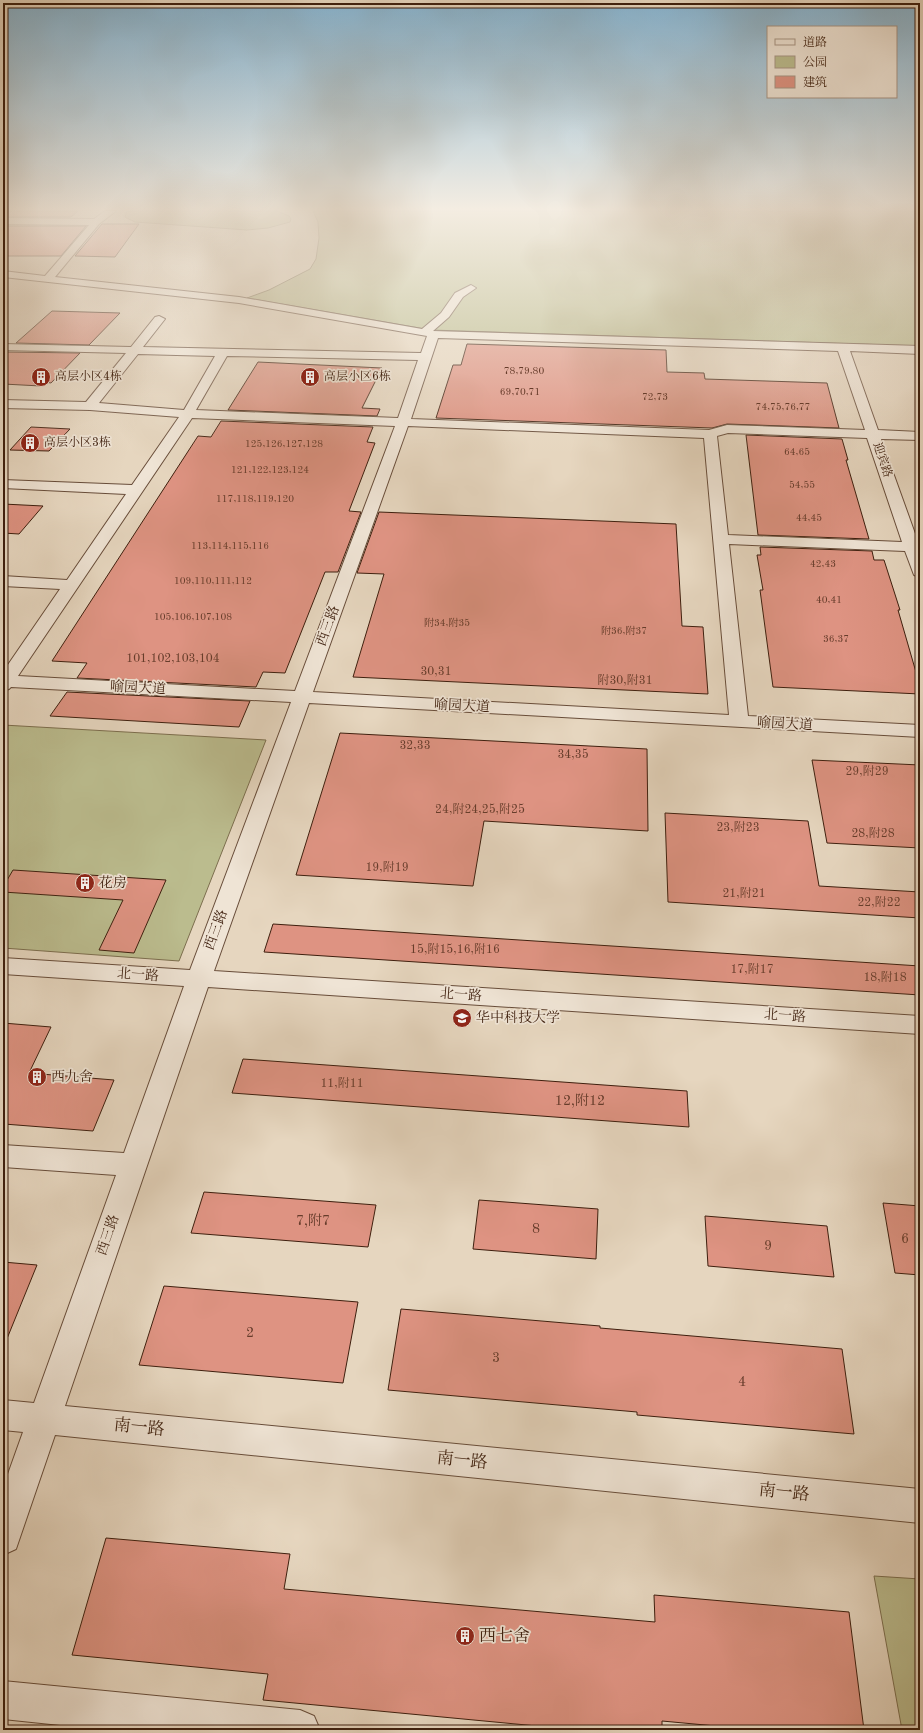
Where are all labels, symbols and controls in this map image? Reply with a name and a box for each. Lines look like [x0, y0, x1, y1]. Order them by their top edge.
legend [767, 26, 897, 98]
text: 道路 [803, 35, 827, 49]
text: 公园 [803, 56, 827, 69]
text: 建筑 [803, 75, 827, 89]
building icon: 高层小区4栋 [30, 366, 52, 388]
building icon: 高层小区6栋 [299, 366, 321, 388]
house number: 78,79,80 [504, 366, 544, 376]
place label: 高层小区4栋 [55, 369, 122, 383]
place label: 高层小区6栋 [324, 369, 391, 383]
house number: 69,70,71 [500, 387, 540, 397]
house number: 72,73 [642, 392, 668, 402]
house number: 74,75,76,77 [756, 402, 810, 412]
building icon: 高层小区3栋 [19, 432, 41, 454]
place label: 高层小区3栋 [44, 435, 111, 449]
house number: 125,126,127,128 [245, 439, 323, 449]
street label: 迎宾路 [870, 440, 895, 479]
house number: 64,65 [784, 447, 810, 457]
house number: 121,122,123,124 [231, 465, 309, 475]
house number: 54,55 [789, 480, 815, 490]
house number: 117,118,119,120 [216, 494, 294, 504]
house number: 44,45 [796, 513, 822, 523]
house number: 113,114,115,116 [191, 541, 269, 551]
house number: 42,43 [810, 559, 836, 569]
house number: 109,110,111,112 [174, 576, 252, 586]
house number: 40,41 [816, 595, 842, 605]
street label: 西三路 [313, 604, 342, 648]
house number: 105,106,107,108 [154, 612, 232, 622]
house number: 附34,附35 [424, 617, 470, 628]
house number: 附36,附37 [601, 625, 647, 636]
house number: 36,37 [823, 634, 849, 644]
house number: 101,102,103,104 [126, 653, 220, 665]
house number: 30,31 [420, 666, 452, 678]
house number: 附30,附31 [597, 673, 653, 687]
street label: 喻园大道 [110, 679, 166, 696]
street label: 喻园大道 [434, 697, 490, 714]
street label: 喻园大道 [757, 715, 813, 732]
house number: 32,33 [399, 740, 431, 752]
house number: 34,35 [557, 748, 589, 761]
house number: 29,附29 [845, 764, 889, 778]
house number: 24,附24,25,附25 [435, 802, 525, 816]
house number: 23,附23 [716, 820, 760, 834]
house number: 28,附28 [851, 826, 895, 840]
house number: 19,附19 [365, 860, 409, 874]
building icon: 花房 [74, 872, 96, 894]
place label: 花房 [99, 875, 127, 890]
house number: 21,附21 [722, 886, 766, 900]
house number: 22,附22 [857, 895, 901, 909]
street label: 西三路 [201, 908, 230, 952]
house number: 15,附15,16,附16 [410, 942, 500, 956]
house number: 17,附17 [730, 962, 774, 976]
street label: 北一路 [117, 966, 160, 983]
house number: 18,附18 [863, 970, 907, 984]
street label: 北一路 [440, 986, 483, 1003]
school or university icon: 华中科技大学 [451, 1007, 473, 1029]
street label: 北一路 [764, 1007, 807, 1024]
place label: 华中科技大学 [476, 1010, 560, 1025]
building icon: 西九舍 [26, 1066, 48, 1088]
place label: 西九舍 [51, 1069, 93, 1084]
house number: 11,附11 [320, 1076, 364, 1090]
house number: 12,附12 [555, 1093, 605, 1108]
street label: 西三路 [94, 1213, 121, 1257]
house number: 7,附7 [296, 1213, 330, 1228]
house number: 8 [532, 1222, 540, 1236]
house number: 6 [901, 1232, 909, 1246]
house number: 9 [764, 1239, 772, 1253]
house number: 2 [246, 1326, 254, 1340]
house number: 3 [492, 1351, 500, 1365]
house number: 4 [738, 1375, 746, 1389]
street label: 南一路 [113, 1415, 165, 1439]
street label: 南一路 [436, 1448, 488, 1472]
street label: 南一路 [758, 1480, 810, 1504]
building icon: 西七舍 [454, 1625, 476, 1647]
place label: 西七舍 [479, 1626, 530, 1645]

